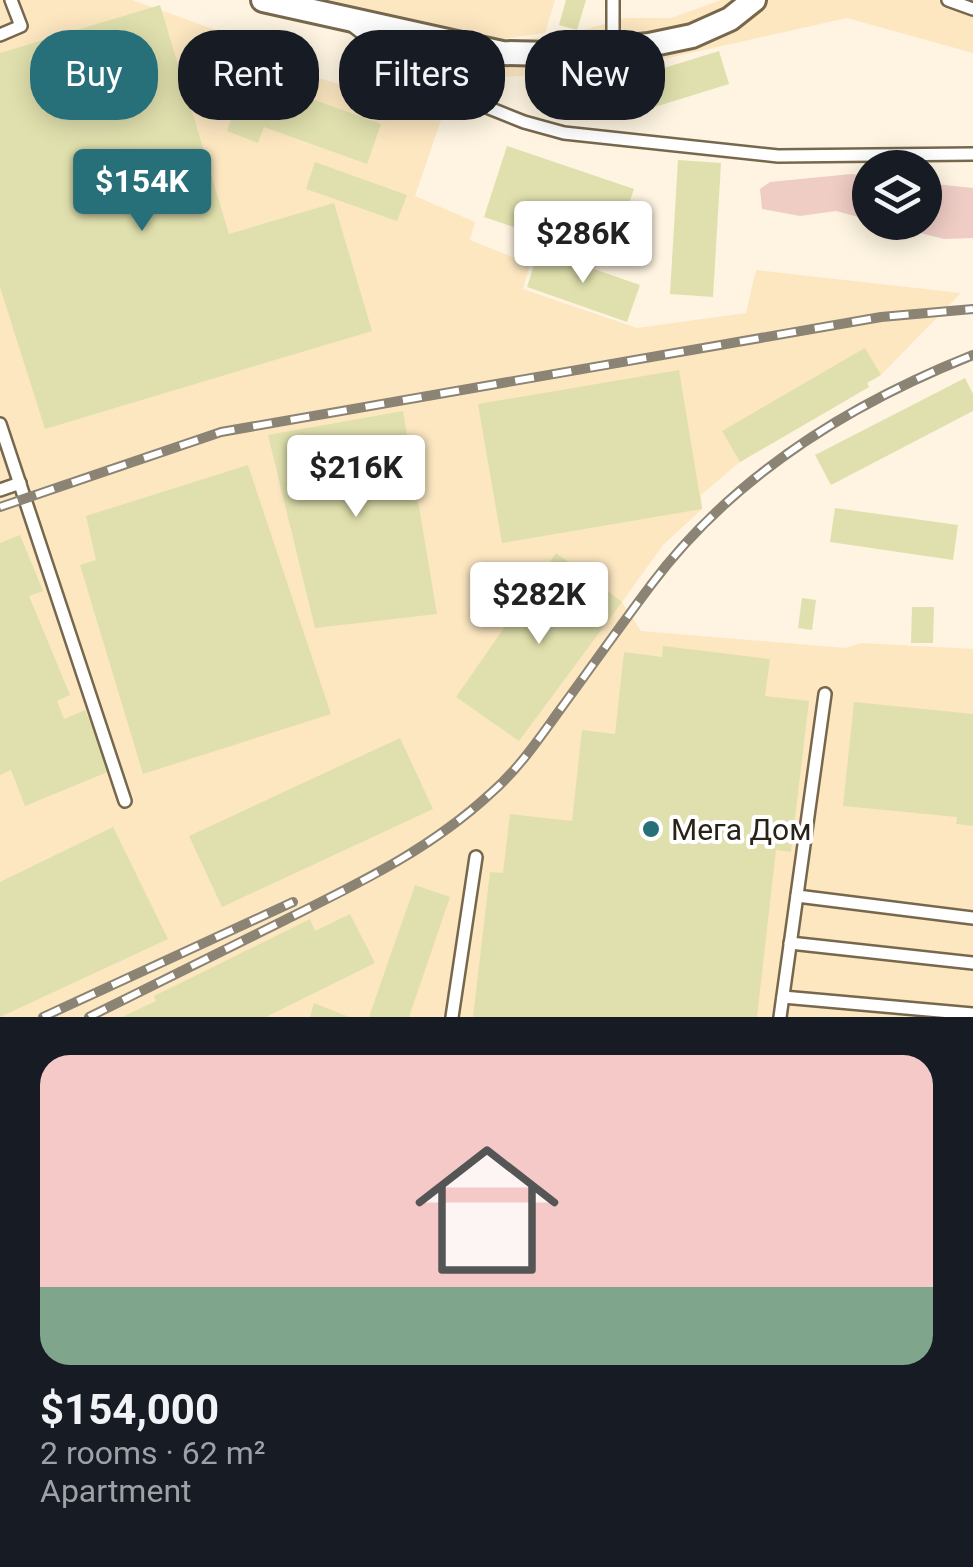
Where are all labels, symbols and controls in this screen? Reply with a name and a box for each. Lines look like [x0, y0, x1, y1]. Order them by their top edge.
chip: Buy [30, 30, 158, 120]
chip: Rent [178, 30, 319, 120]
chip: Filters [339, 30, 505, 120]
chip: New [525, 30, 665, 120]
pin: $154K [72, 149, 212, 234]
map controls [852, 150, 942, 240]
button: layers [852, 150, 942, 240]
text: $154K [95, 162, 189, 200]
pin: $286K [513, 201, 653, 286]
text: $286K [536, 214, 630, 252]
pin: $216K [286, 435, 426, 520]
text: $216K [309, 448, 403, 486]
pin: $282K [469, 562, 609, 647]
text: $282K [492, 575, 586, 613]
place label: Мега Дом [671, 812, 811, 847]
marker: Мега Дом [640, 818, 662, 840]
icon: home [397, 1120, 577, 1300]
text: $154,000 [40, 1385, 219, 1434]
text: 2 rooms · 62 m² [40, 1434, 265, 1472]
text: Apartment [40, 1472, 192, 1510]

